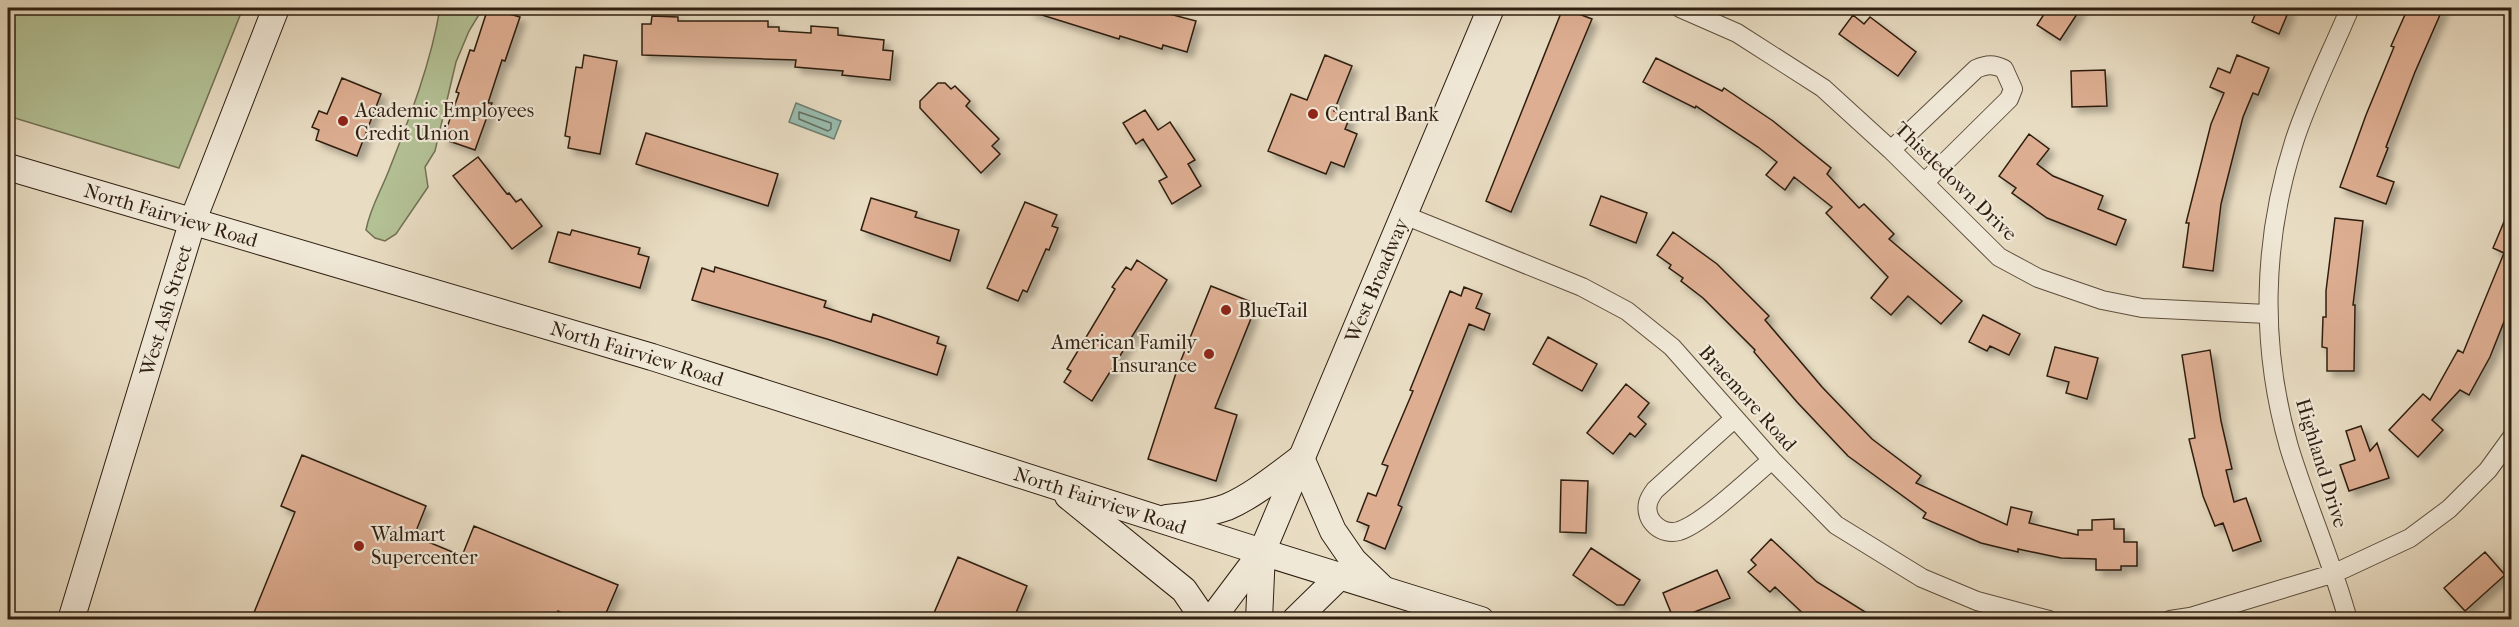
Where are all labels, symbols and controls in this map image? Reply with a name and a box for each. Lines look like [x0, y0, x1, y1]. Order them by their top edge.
place label: Academic Employees Credit Union [354, 99, 534, 145]
place label: Central Bank [1325, 103, 1439, 126]
marker: Central Bank [1306, 107, 1320, 121]
marker: Academic Employees Credit Union [336, 114, 350, 128]
street label: Thistledown Drive [1890, 117, 2022, 246]
street label: North Fairview Road [81, 179, 261, 252]
street label: West Broadway [1340, 213, 1414, 347]
street label: West Ash Street [135, 242, 197, 379]
place label: BlueTail [1238, 299, 1308, 322]
marker: BlueTail [1219, 303, 1233, 317]
street label: North Fairview Road [548, 317, 727, 391]
place label: American Family Insurance [1050, 331, 1198, 377]
street label: Braemore Road [1694, 341, 1802, 457]
marker: American Family Insurance [1202, 347, 1216, 361]
street label: Highland Drive [2291, 396, 2352, 531]
street label: North Fairview Road [1011, 462, 1190, 539]
place label: Walmart Supercenter [370, 523, 478, 569]
marker: Walmart Supercenter [352, 539, 366, 553]

